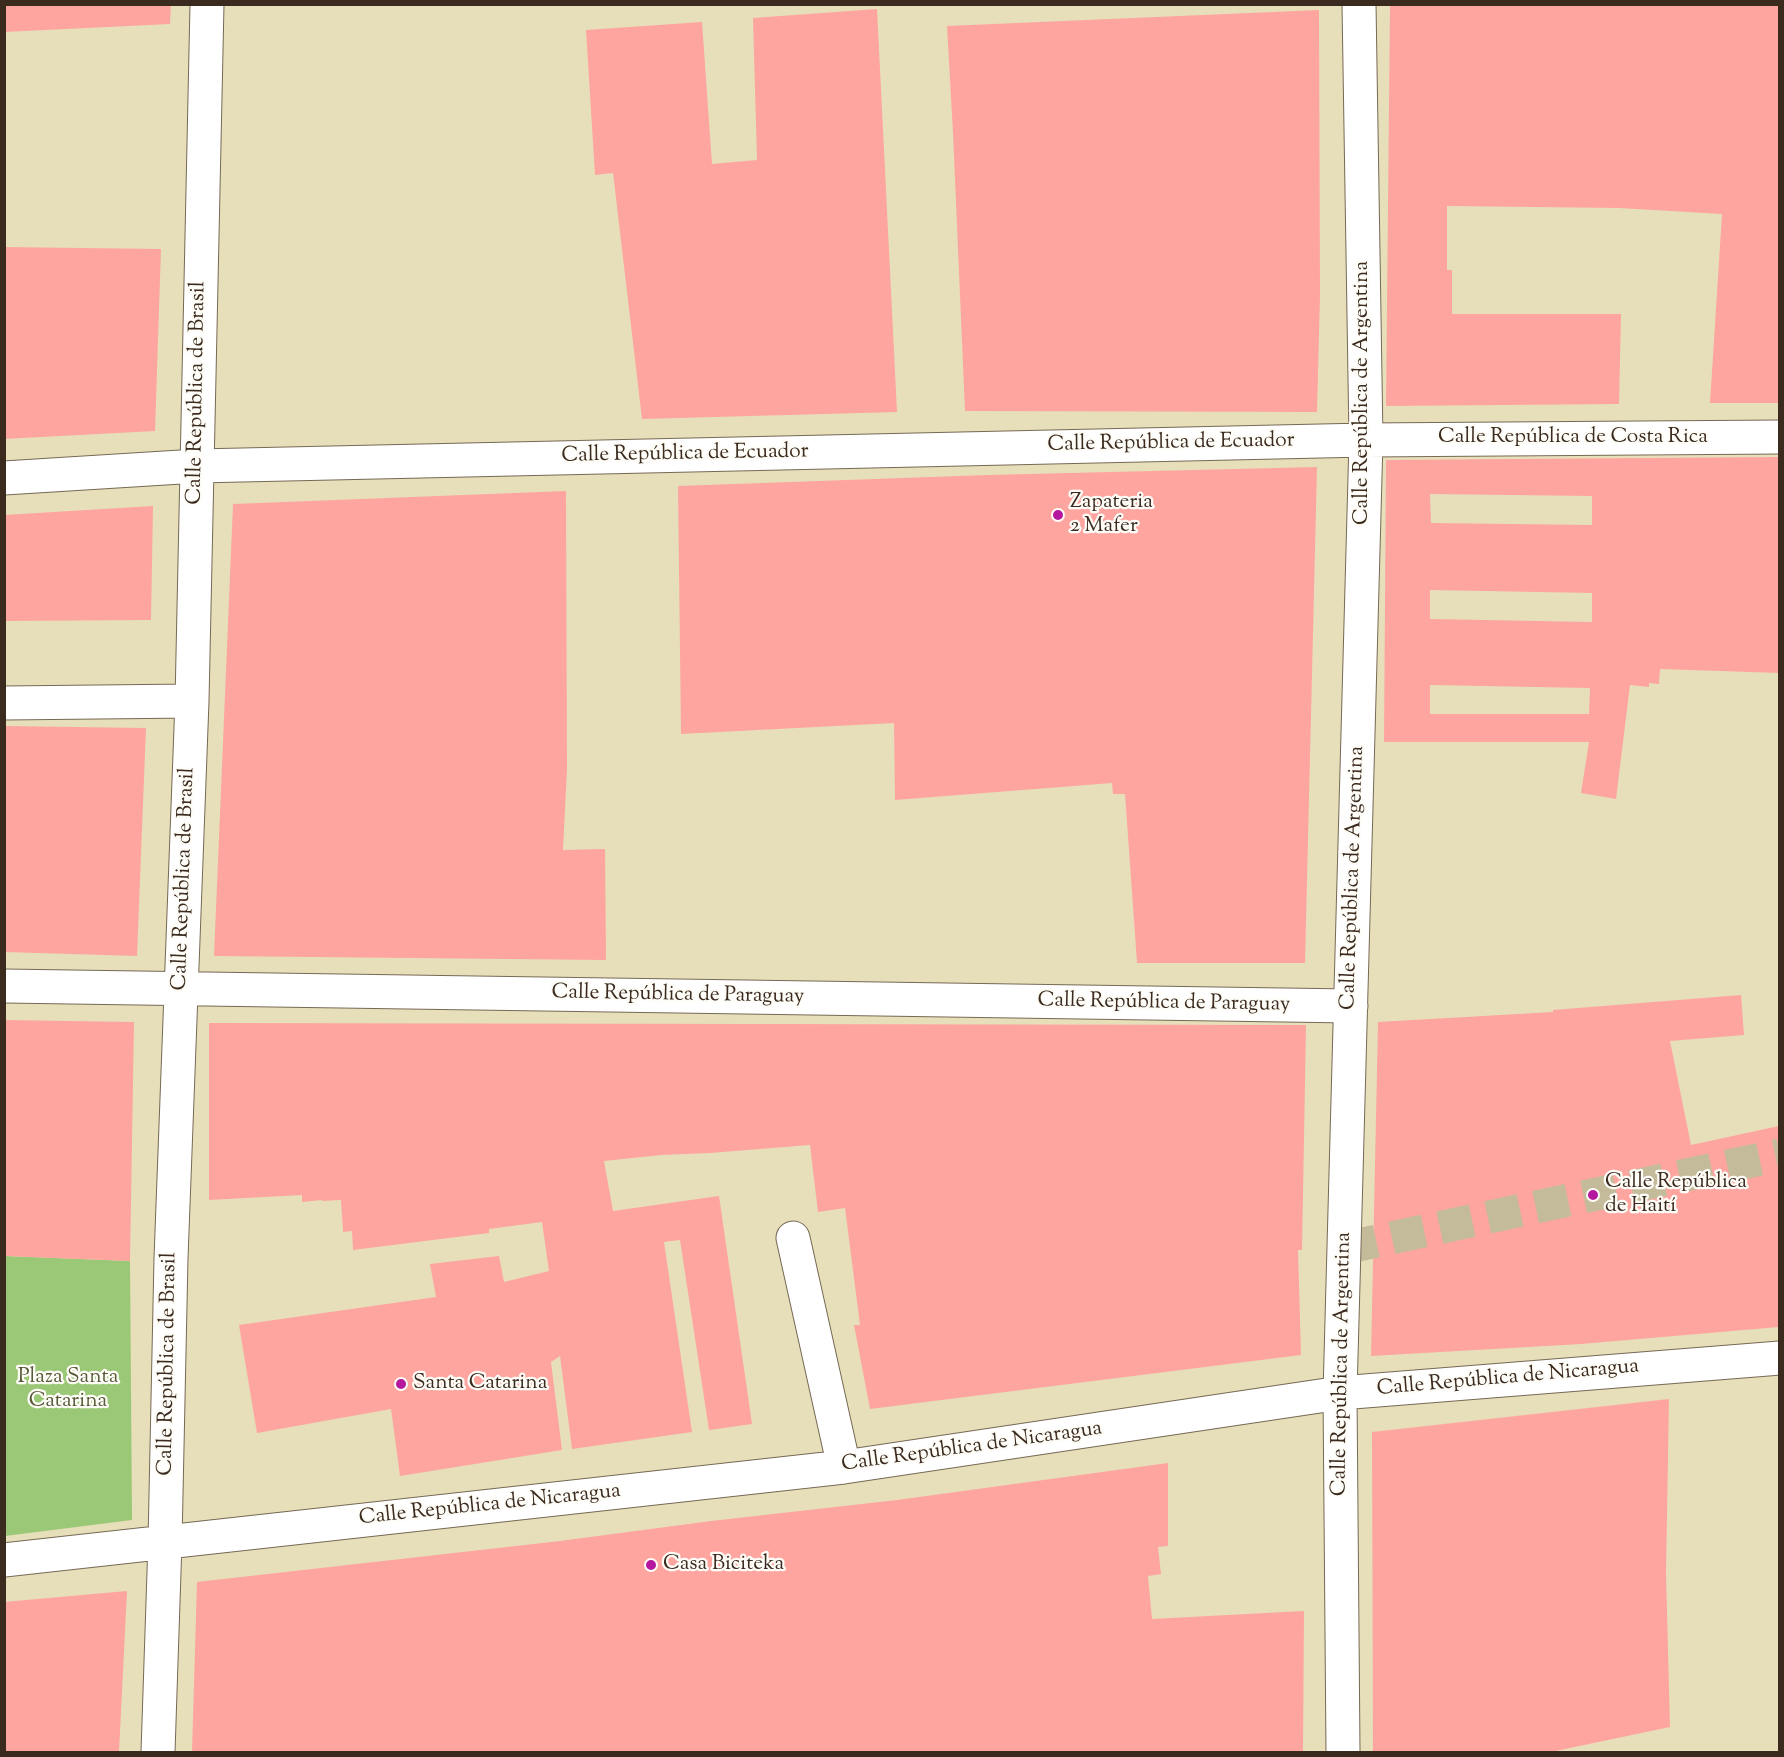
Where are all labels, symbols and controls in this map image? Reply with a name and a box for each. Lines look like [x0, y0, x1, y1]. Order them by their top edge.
street label: Calle República de Argentina [1350, 261, 1376, 525]
street label: Calle República de Brasil [183, 281, 213, 505]
street label: Calle República de Costa Rica [1438, 425, 1708, 451]
street label: Calle República de Ecuador [1047, 429, 1295, 459]
street label: Calle República de Ecuador [561, 440, 809, 470]
place label: Zapateria 2 Mafer [1070, 490, 1153, 540]
marker: Zapateria 2 Mafer [1051, 508, 1065, 522]
street label: Calle República de Argentina [1337, 746, 1371, 1010]
street label: Calle República de Brasil [169, 767, 201, 991]
street label: Calle República de Paraguay [551, 981, 805, 1011]
street label: Calle República de Paraguay [1037, 989, 1291, 1019]
place label: Calle República de Haití [1605, 1170, 1747, 1220]
marker: Calle República de Haití [1586, 1188, 1600, 1202]
street label: Calle República de Argentina [1328, 1232, 1358, 1496]
street label: Calle República de Brasil [154, 1252, 184, 1476]
street label: Calle República de Nicaragua [1376, 1355, 1640, 1403]
park label: Plaza Santa Catarina [18, 1365, 118, 1415]
place label: Santa Catarina [413, 1371, 547, 1397]
marker: Santa Catarina [394, 1377, 408, 1391]
street label: Calle República de Nicaragua [840, 1417, 1104, 1479]
street label: Calle República de Nicaragua [358, 1480, 622, 1532]
place label: Casa Biciteka [663, 1552, 784, 1578]
marker: Casa Biciteka [644, 1558, 658, 1572]

